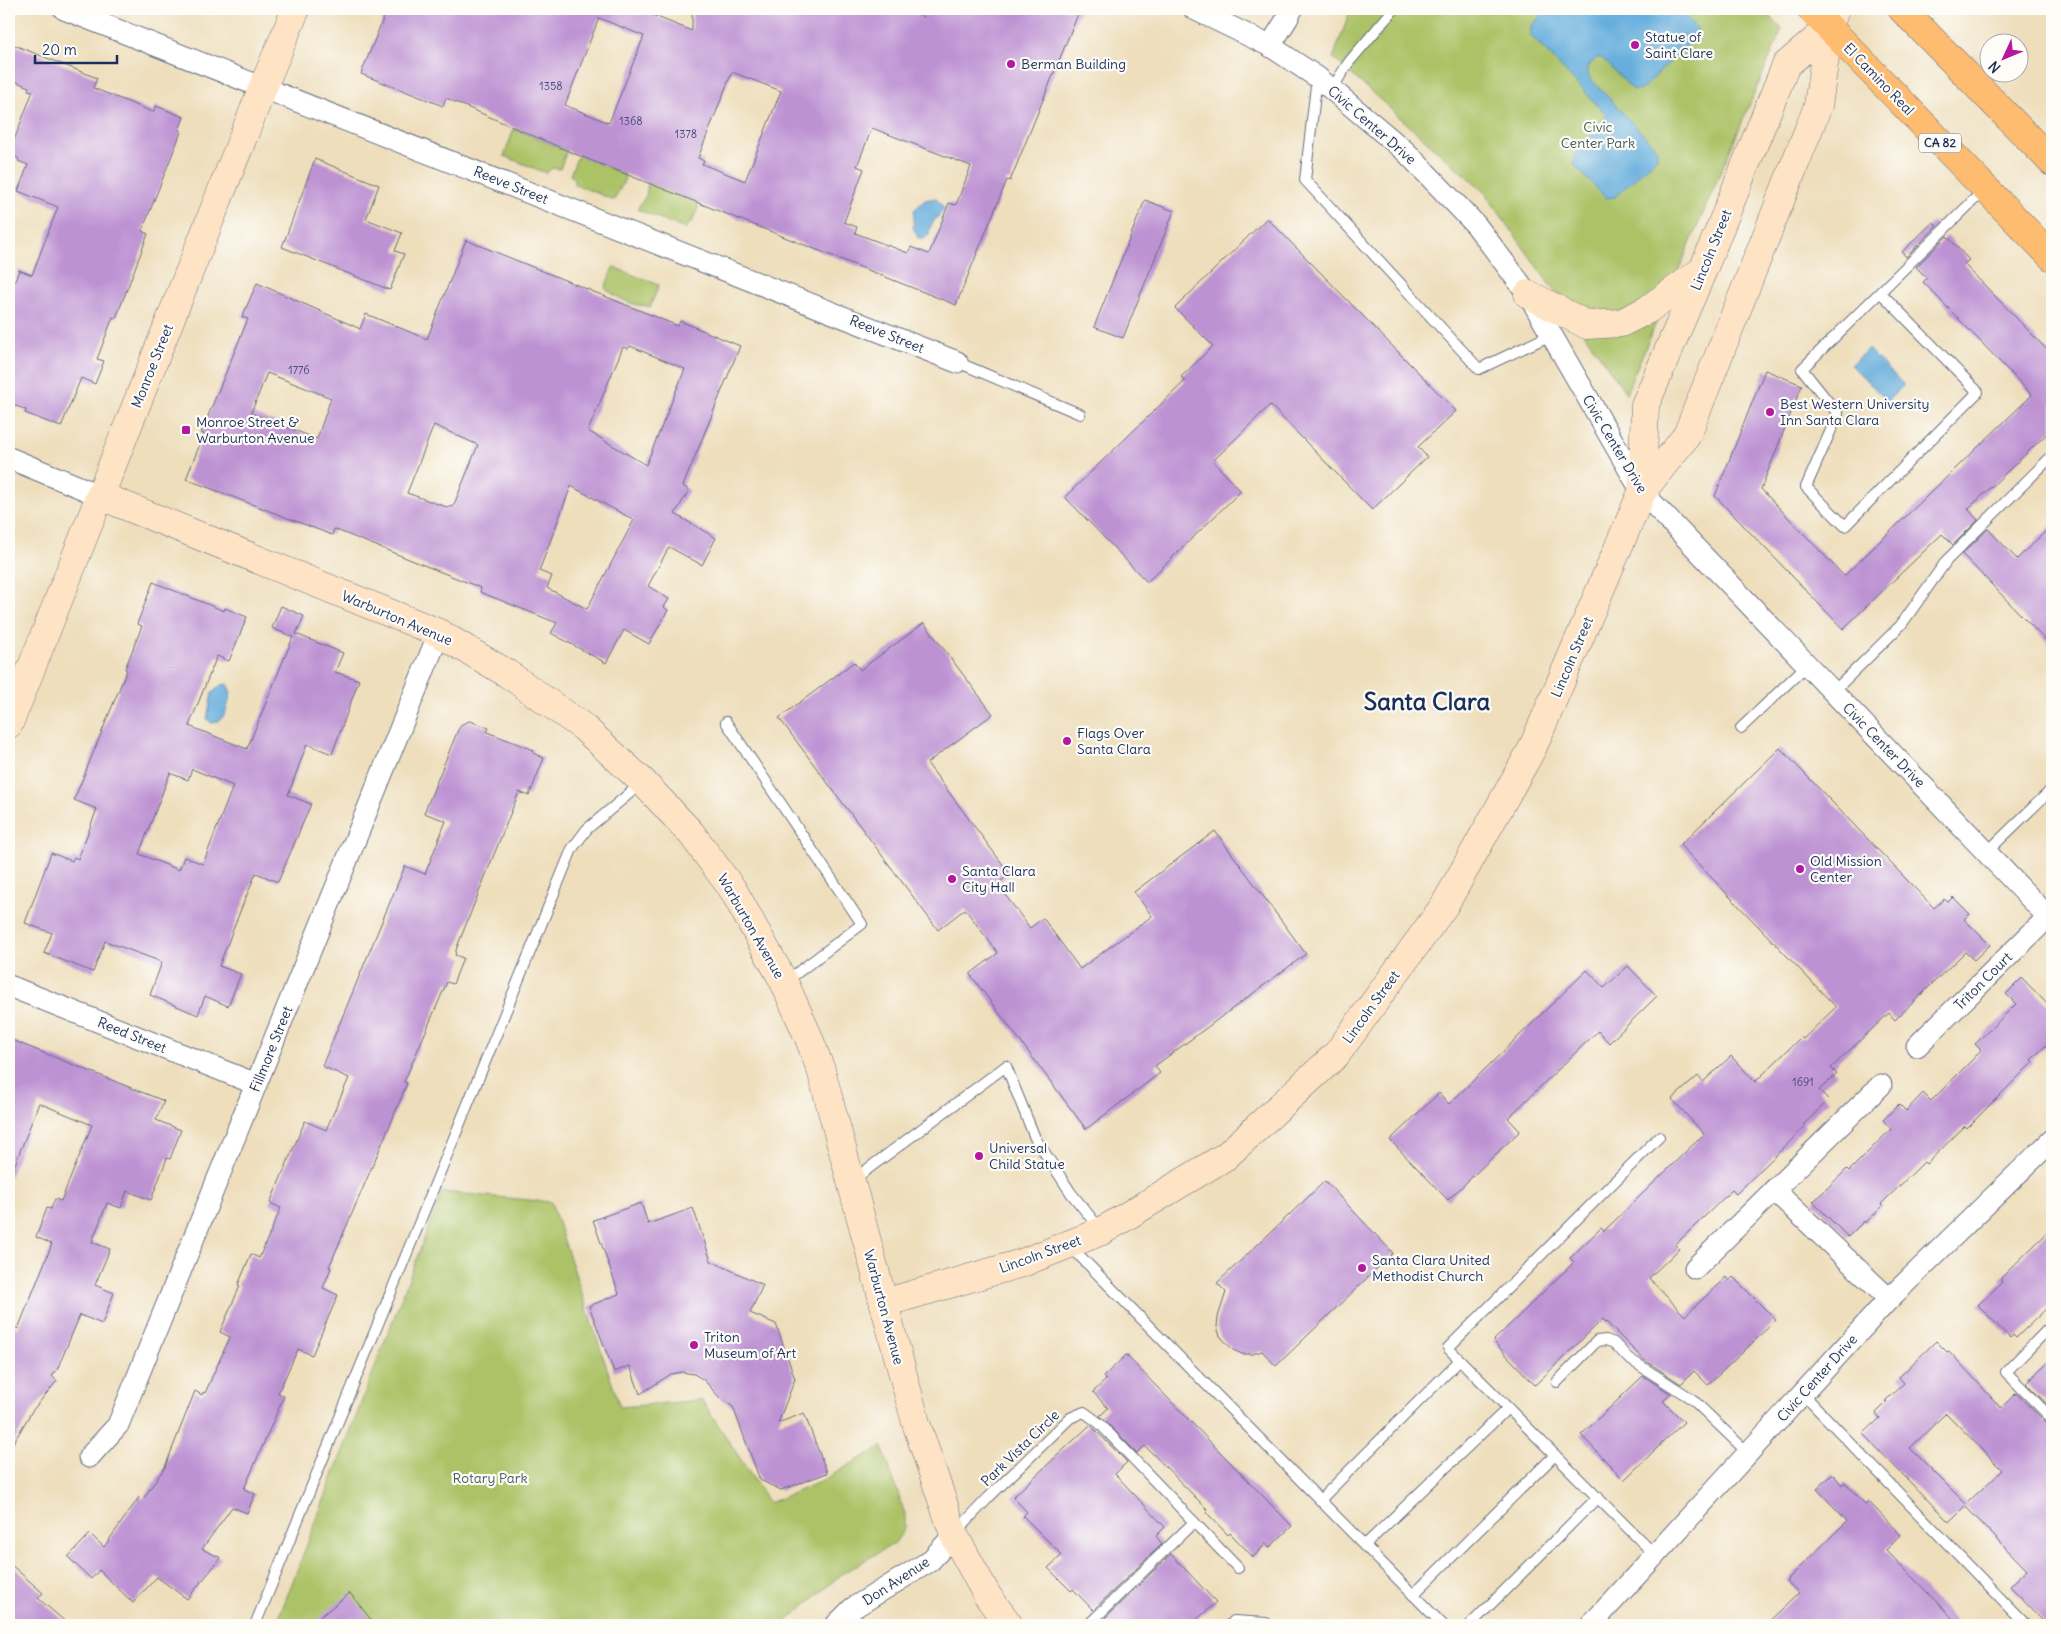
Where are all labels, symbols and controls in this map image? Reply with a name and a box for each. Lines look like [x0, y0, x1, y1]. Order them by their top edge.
place label: Statue of Saint Clare [1645, 28, 1713, 62]
scale bar [35, 32, 118, 64]
north arrow [1978, 32, 2028, 82]
marker: Statue of Saint Clare [1629, 39, 1641, 51]
street label: El Camino Real [1840, 39, 1918, 119]
text: 20 m [42, 40, 77, 59]
place label: Berman Building [1021, 55, 1126, 73]
text: N [1985, 57, 2004, 77]
marker: Berman Building [1005, 58, 1017, 70]
house number: 1358 [539, 79, 563, 93]
street label: Civic Center Drive [1324, 82, 1420, 168]
house number: 1368 [619, 114, 643, 128]
park label: Civic Center Park [1561, 118, 1635, 152]
house number: 1378 [675, 127, 697, 141]
road number: CA 82 [1919, 134, 1961, 152]
street label: Reeve Street [471, 162, 551, 208]
street label: Lincoln Street [1687, 207, 1735, 293]
street label: Reeve Street [847, 311, 927, 357]
street label: Monroe Street [127, 321, 177, 411]
house number: 1776 [288, 363, 310, 377]
street label: Civic Center Drive [1579, 392, 1651, 496]
place label: Best Western University Inn Santa Clara [1780, 395, 1929, 429]
marker: Best Western University Inn Santa Clara [1764, 406, 1776, 418]
place label: Monroe Street & Warburton Avenue [196, 413, 315, 447]
marker: Monroe Street & Warburton Avenue [180, 424, 192, 436]
street label: Warburton Avenue [339, 587, 455, 649]
street label: Lincoln Street [1547, 614, 1597, 700]
district label: Santa Clara [1364, 686, 1490, 716]
street label: Civic Center Drive [1839, 699, 1929, 791]
place label: Flags Over Santa Clara [1077, 724, 1151, 758]
marker: Flags Over Santa Clara [1061, 735, 1073, 747]
place label: Old Mission Center [1810, 852, 1882, 886]
place label: Santa Clara City Hall [962, 862, 1036, 896]
marker: Old Mission Center [1794, 863, 1806, 875]
street label: Warburton Avenue [714, 870, 788, 982]
marker: Santa Clara City Hall [946, 873, 958, 885]
street label: Triton Court [1950, 948, 2016, 1014]
street label: Lincoln Street [1339, 967, 1404, 1047]
street label: Fillmore Street [246, 1003, 296, 1095]
street label: Reed Street [95, 1013, 169, 1057]
house number: 1691 [1792, 1075, 1814, 1089]
place label: Universal Child Statue [989, 1139, 1065, 1173]
marker: Universal Child Statue [973, 1150, 985, 1162]
street label: Lincoln Street [997, 1231, 1084, 1277]
street label: Warburton Avenue [860, 1247, 908, 1367]
place label: Santa Clara United Methodist Church [1372, 1251, 1490, 1285]
marker: Santa Clara United Methodist Church [1356, 1262, 1368, 1274]
place label: Triton Museum of Art [704, 1328, 797, 1362]
street label: Civic Center Drive [1773, 1331, 1861, 1425]
marker: Triton Museum of Art [688, 1339, 700, 1351]
street label: Park Vista Circle [977, 1406, 1063, 1490]
park label: Rotary Park [452, 1469, 528, 1487]
street label: Don Avenue [859, 1553, 933, 1609]

